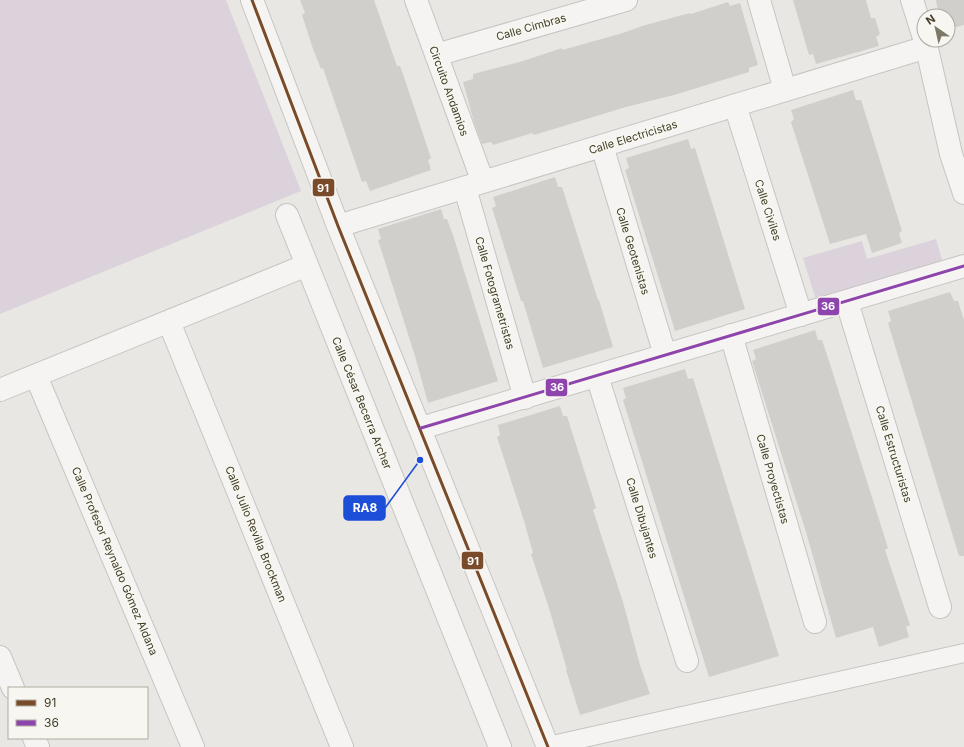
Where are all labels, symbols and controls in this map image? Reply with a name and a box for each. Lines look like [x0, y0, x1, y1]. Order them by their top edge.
north arrow [916, 8, 956, 48]
street label: Calle Cimbras [494, 10, 568, 44]
text: N [923, 12, 938, 28]
street label: Circuito Andamios [426, 44, 472, 138]
street label: Calle Electricistas [587, 117, 679, 157]
line badge: 91 [312, 178, 335, 197]
street label: Calle Civiles [752, 178, 785, 243]
text: 91 [317, 181, 329, 195]
street label: Calle Geotenistas [613, 206, 653, 297]
street label: Calle Fotogrametristas [472, 235, 518, 351]
line badge: 36 [817, 297, 840, 316]
text: 36 [821, 299, 835, 313]
street label: Calle César Becerra Archer [329, 335, 395, 471]
line badge: 36 [545, 378, 568, 397]
text: 36 [550, 380, 564, 394]
street label: Calle Estructuristas [873, 404, 915, 504]
street label: Calle Proyectistas [753, 432, 793, 526]
street label: Calle Julio Revilla Brockman [222, 464, 290, 604]
street label: Calle Profesor Reynaldo Gómez Aldana [69, 465, 161, 657]
street label: Calle Dibujantes [623, 476, 661, 560]
callout: RA8 [344, 496, 385, 520]
text: RA8 [353, 500, 378, 515]
line badge: 91 [461, 551, 484, 570]
text: 91 [467, 554, 479, 568]
legend [8, 687, 148, 739]
text: 91 [44, 695, 56, 710]
text: 36 [44, 715, 59, 730]

